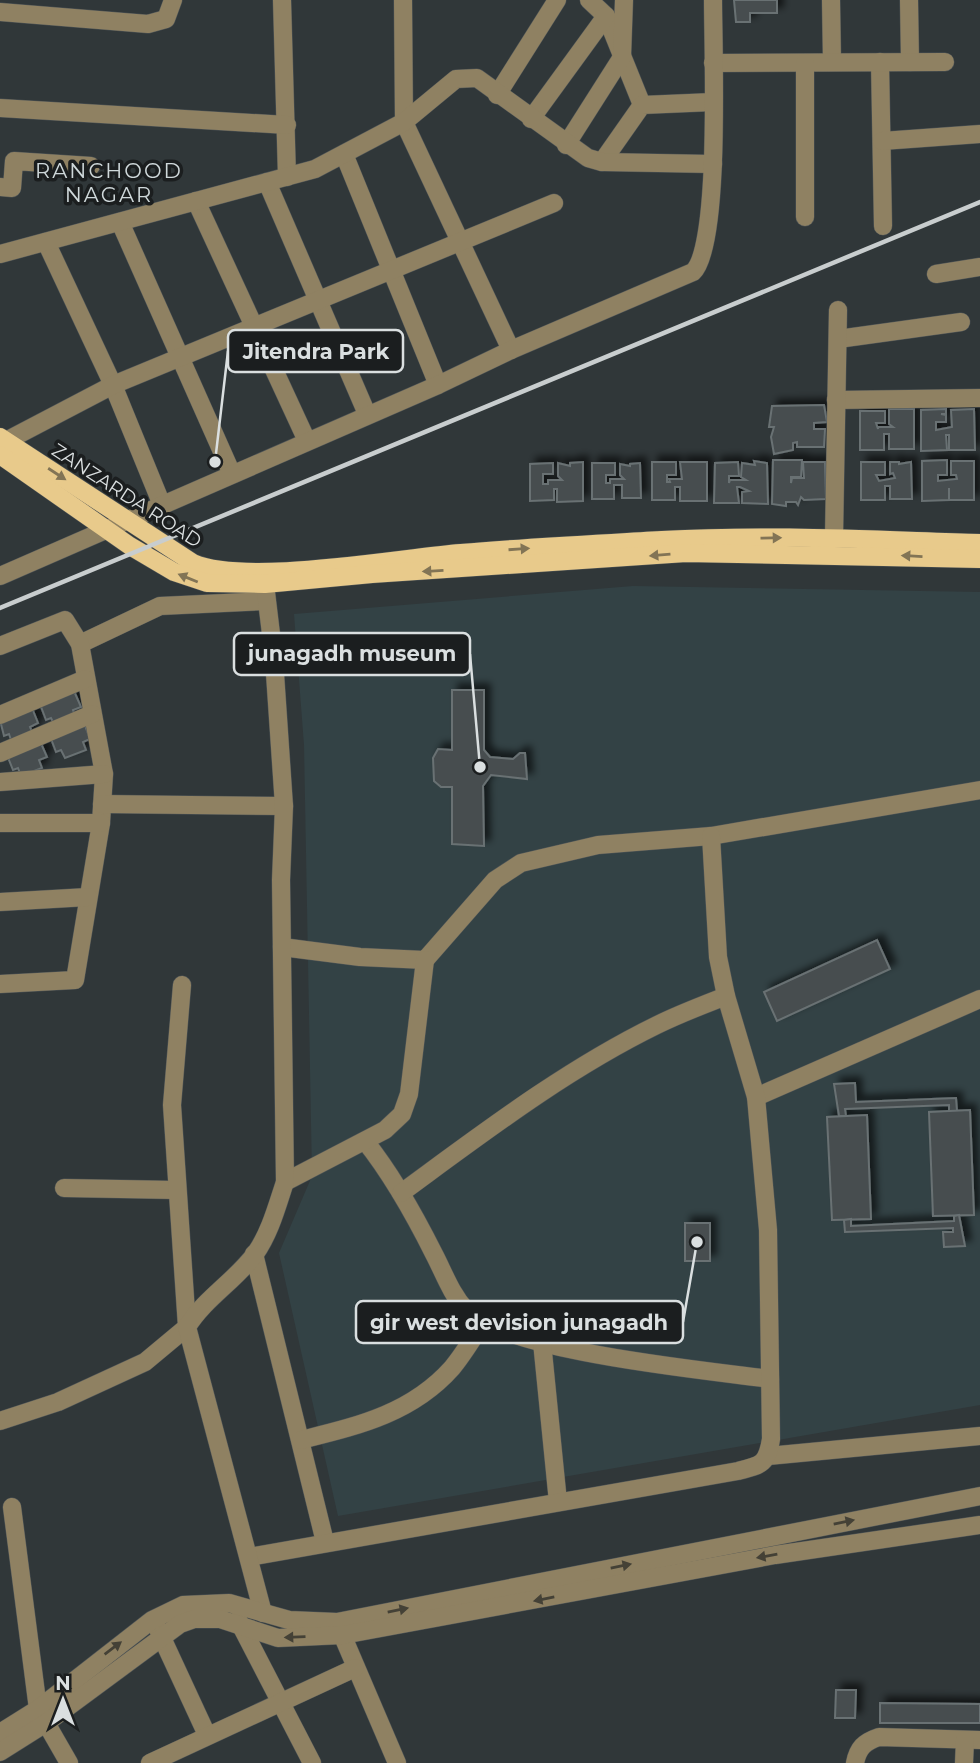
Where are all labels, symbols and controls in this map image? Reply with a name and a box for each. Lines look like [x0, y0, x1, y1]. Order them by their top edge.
district label: RANCHOOD NAGAR [35, 158, 183, 207]
callout: Jitendra Park [228, 330, 403, 372]
text: Jitendra Park [242, 339, 390, 364]
street label: ZANZARDA ROAD [47, 438, 206, 552]
one-way arrow [47, 468, 67, 481]
one-way arrow [760, 532, 782, 544]
one-way arrow [508, 543, 530, 554]
one-way arrow [649, 550, 671, 561]
one-way arrow [901, 550, 923, 561]
one-way arrow [422, 566, 444, 577]
one-way arrow [177, 572, 198, 583]
callout: junagadh museum [234, 633, 470, 675]
text: junagadh museum [246, 641, 456, 666]
callout: gir west devision junagadh [356, 1301, 683, 1343]
text: gir west devision junagadh [370, 1310, 668, 1335]
one-way arrow [833, 1516, 855, 1527]
one-way arrow [756, 1551, 778, 1562]
one-way arrow [610, 1560, 632, 1571]
one-way arrow [533, 1593, 555, 1604]
one-way arrow [387, 1605, 409, 1616]
one-way arrow [284, 1632, 306, 1643]
one-way arrow [104, 1642, 122, 1656]
north arrow [28, 1665, 98, 1735]
text: N [55, 1672, 71, 1695]

